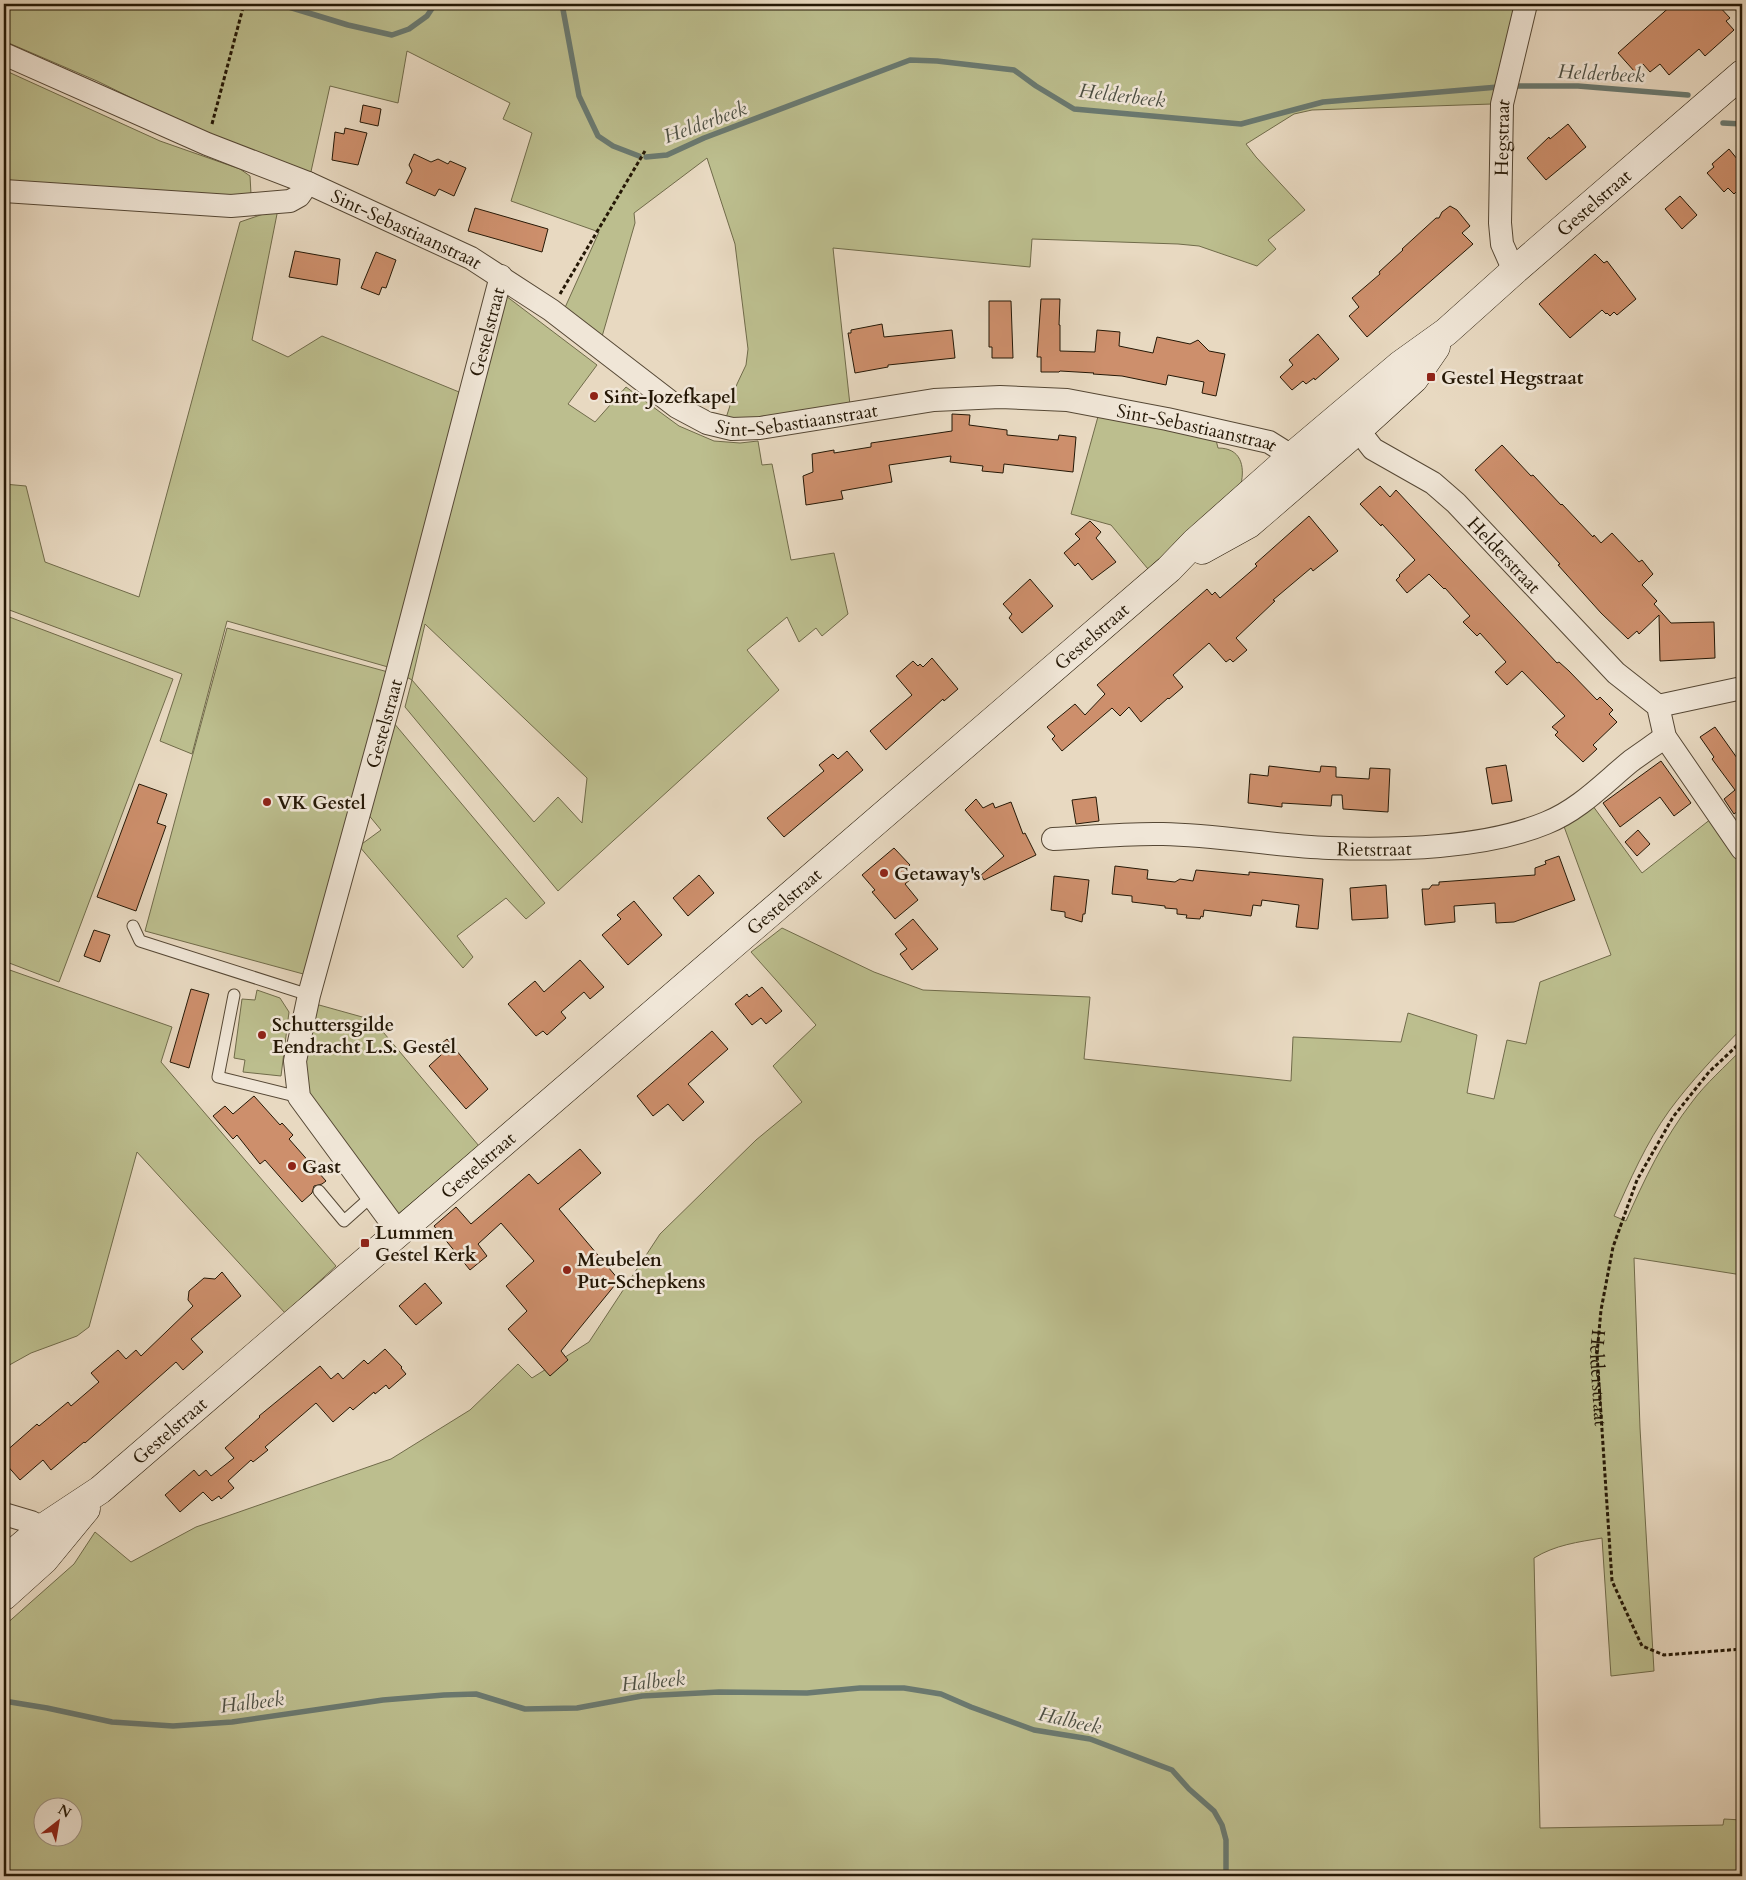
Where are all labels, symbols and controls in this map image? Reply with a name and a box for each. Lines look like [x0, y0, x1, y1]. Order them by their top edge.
water label: Helderbeek [1557, 58, 1645, 89]
water label: Helderbeek [1077, 77, 1167, 114]
water label: Helderbeek [660, 95, 751, 150]
street label: Hegstraat [1489, 97, 1517, 176]
street label: Gestelstraat [1551, 163, 1637, 243]
street label: Sint-Sebastiaanstraat [327, 183, 487, 276]
street label: Gestelstraat [463, 285, 511, 380]
place label: Gestel Hegstraat [1441, 365, 1584, 391]
marker: Gestel Hegstraat [1425, 371, 1437, 383]
place label: Sint-Jozefkapel [604, 384, 737, 410]
marker: Sint-Jozefkapel [588, 390, 600, 402]
street label: Sint-Sebastiaanstraat [713, 397, 880, 443]
street label: Sint-Sebastiaanstraat [1114, 398, 1282, 458]
street label: Helderstraat [1461, 511, 1547, 600]
street label: Gestelstraat [1049, 597, 1135, 676]
street label: Gestelstraat [360, 676, 409, 771]
place label: VK Gestel [277, 790, 366, 816]
marker: VK Gestel [261, 796, 273, 808]
street label: Rietstraat [1336, 836, 1412, 863]
place label: Getaway's [894, 861, 981, 887]
street label: Gestelstraat [741, 862, 827, 941]
marker: Getaway's [878, 867, 890, 879]
place label: Schuttersgilde Eendracht L.S. Gestel [272, 1012, 457, 1060]
marker: Schuttersgilde Eendracht L.S. Gestel [256, 1029, 268, 1041]
street label: Gestelstraat [435, 1126, 521, 1205]
place label: Gast [302, 1154, 341, 1180]
marker: Gast [286, 1160, 298, 1172]
place label: Lummen Gestel Kerk [375, 1220, 477, 1268]
marker: Lummen Gestel Kerk [359, 1237, 371, 1249]
place label: Meubelen Put-Schepkens [577, 1247, 705, 1295]
marker: Meubelen Put-Schepkens [561, 1264, 573, 1276]
street label: Helderstraat [1583, 1328, 1614, 1427]
street label: Gestelstraat [127, 1391, 213, 1471]
water label: Halbeek [620, 1665, 686, 1698]
water label: Halbeek [219, 1685, 286, 1720]
water label: Halbeek [1036, 1700, 1104, 1741]
north arrow [32, 1798, 82, 1848]
text: N [54, 1800, 75, 1823]

